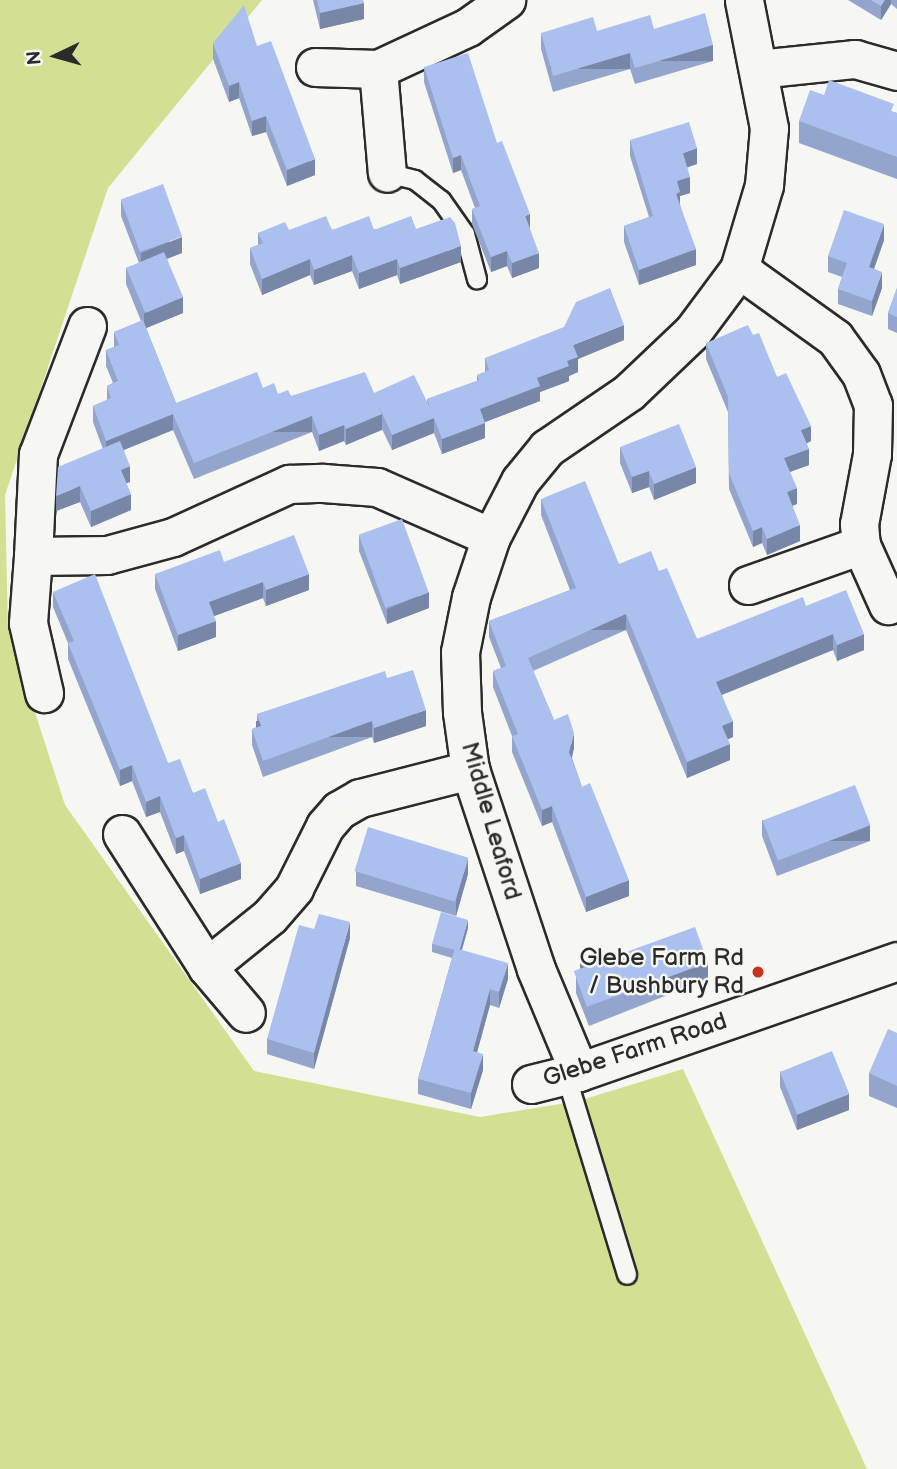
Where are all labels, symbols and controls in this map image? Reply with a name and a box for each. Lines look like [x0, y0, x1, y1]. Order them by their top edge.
north arrow [21, 21, 91, 91]
text: N [23, 50, 47, 66]
street label: Middle Leaford [455, 739, 527, 903]
place label: Glebe Farm Rd / Bushbury Rd [579, 944, 744, 1000]
marker: Glebe Farm Rd / Bushbury Rd [750, 964, 766, 980]
street label: Glebe Farm Road [539, 1007, 731, 1093]

